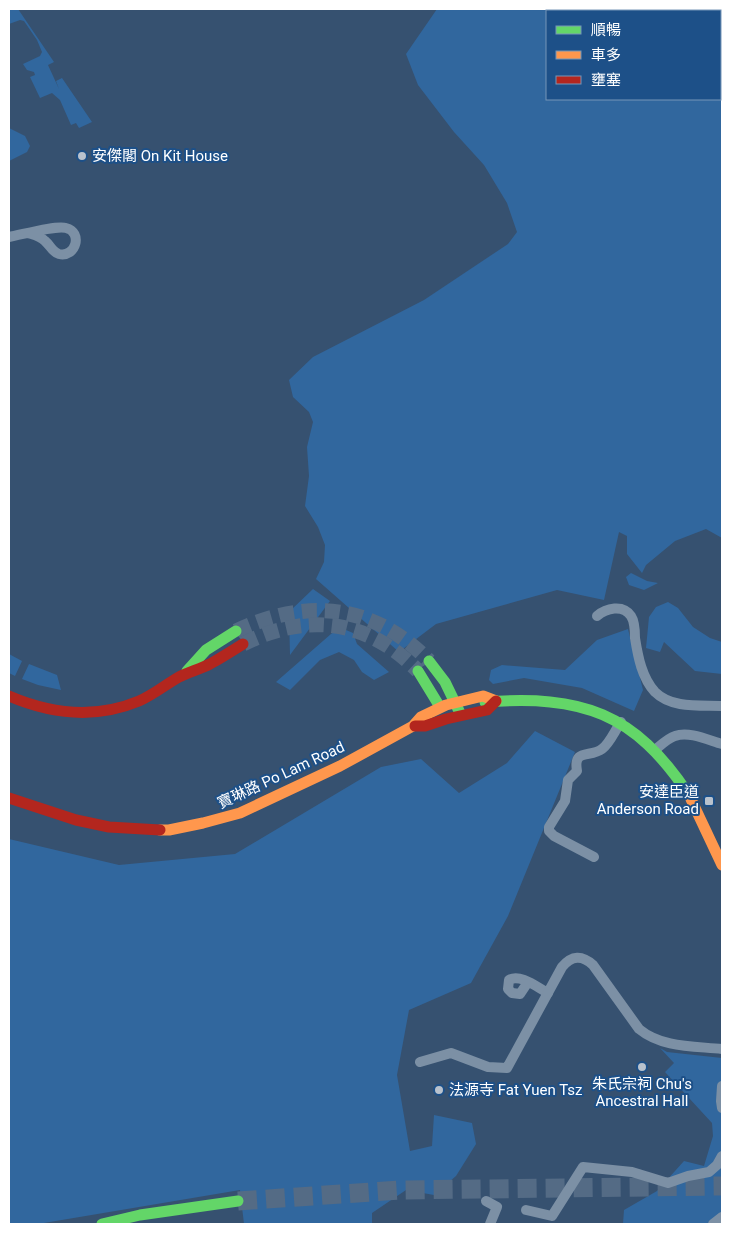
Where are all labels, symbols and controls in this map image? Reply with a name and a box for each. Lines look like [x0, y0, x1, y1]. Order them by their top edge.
legend [546, 10, 721, 100]
text: 順暢 [591, 21, 621, 39]
text: 車多 [591, 46, 621, 64]
text: 壅塞 [591, 71, 621, 89]
place label: 安傑閣 On Kit House [92, 147, 228, 165]
marker: 安傑閣 On Kit House [76, 150, 88, 162]
street label: 寶琳路 Po Lam Road [215, 738, 347, 812]
place label: 安達臣道 Anderson Road [597, 783, 699, 818]
marker: 安達臣道 Anderson Road [703, 795, 715, 807]
marker: 朱氏宗祠 Chu's Ancestral Hall [636, 1061, 648, 1073]
place label: 朱氏宗祠 Chu's Ancestral Hall [592, 1075, 692, 1110]
place label: 法源寺 Fat Yuen Tsz [449, 1081, 583, 1099]
marker: 法源寺 Fat Yuen Tsz [433, 1084, 445, 1096]

